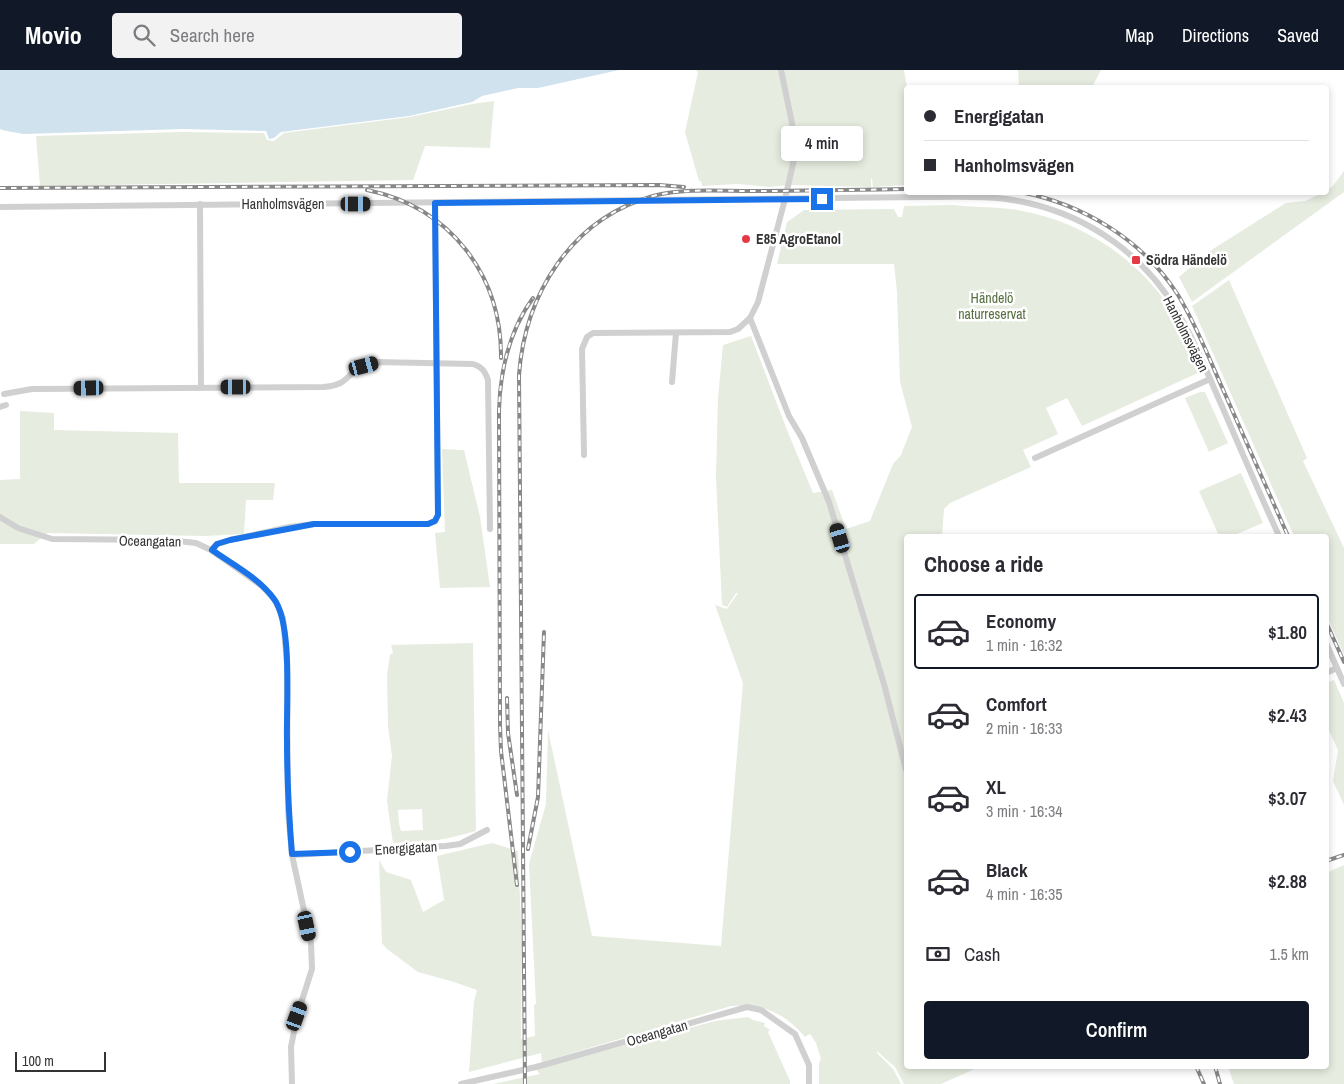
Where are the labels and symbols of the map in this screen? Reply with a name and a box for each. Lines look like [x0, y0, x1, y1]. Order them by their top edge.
callout: 4 min [781, 126, 863, 162]
route end [811, 188, 833, 210]
street label: Hanholmsvägen [242, 195, 324, 213]
car [341, 197, 371, 212]
place label: E85 AgroEtanol [756, 230, 841, 248]
marker: E85 AgroEtanol [740, 233, 752, 245]
place label: Södra Händelö [1146, 251, 1227, 269]
marker: Södra Händelö [1130, 254, 1142, 266]
park label: Händelö naturreservat [958, 289, 1026, 323]
street label: Hanholmsvägen [1159, 293, 1213, 375]
car [347, 355, 380, 377]
car [73, 380, 104, 396]
car [221, 380, 251, 395]
car [828, 521, 851, 555]
street label: Oceangatan [119, 531, 181, 551]
street label: Energigatan [374, 837, 438, 859]
route start [339, 841, 361, 863]
car [296, 910, 317, 942]
car [284, 999, 309, 1033]
street label: Oceangatan [624, 1016, 690, 1050]
scale bar [15, 1049, 106, 1072]

